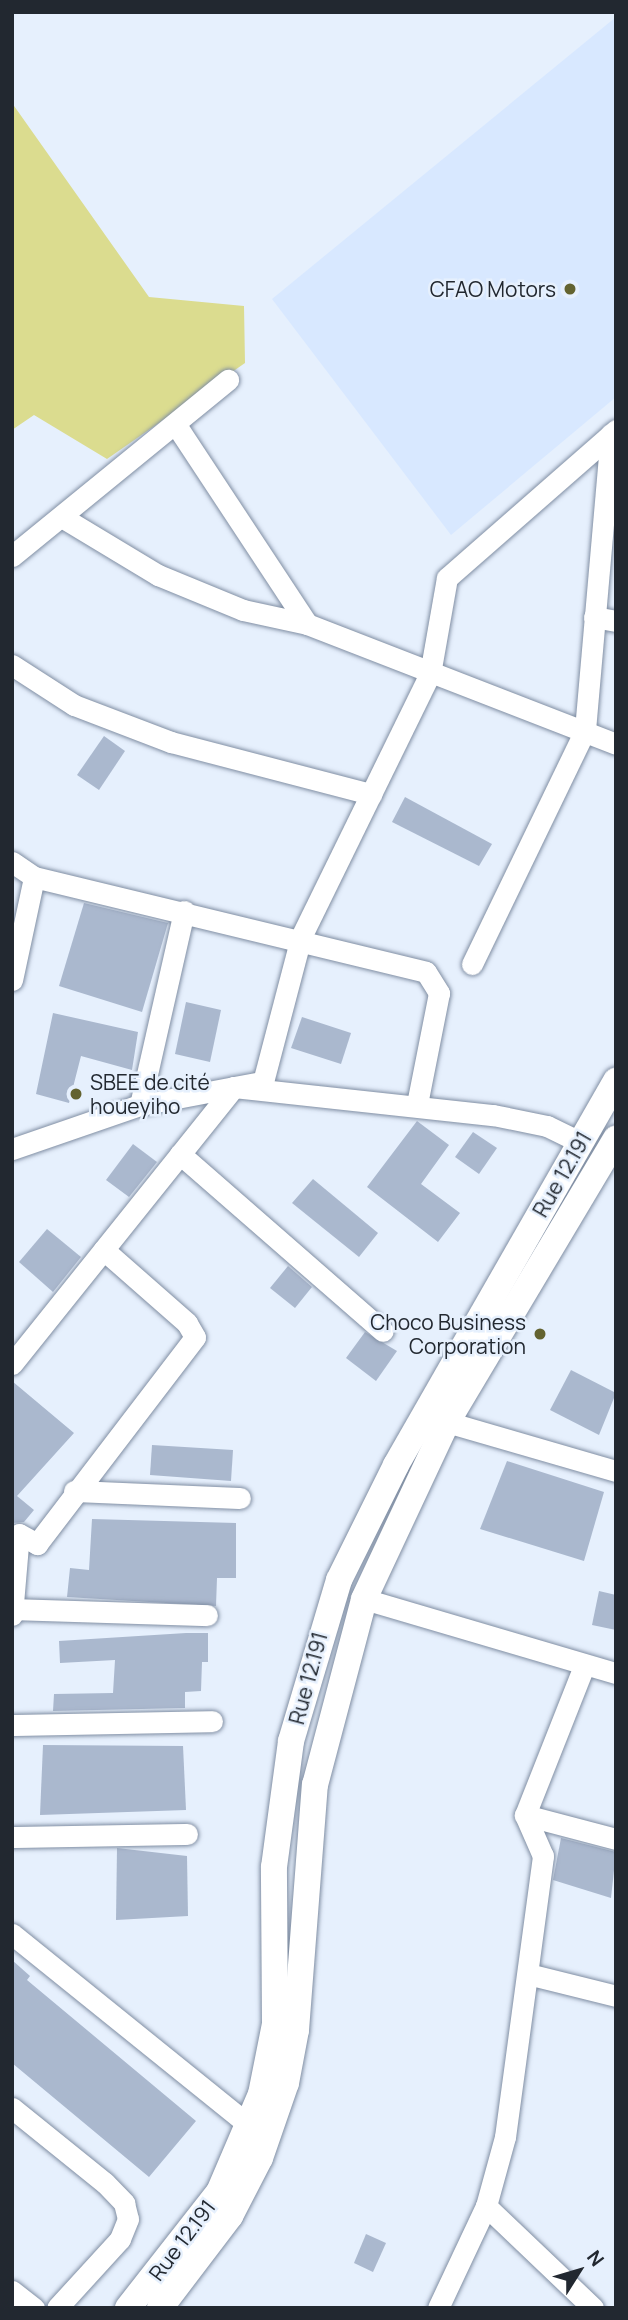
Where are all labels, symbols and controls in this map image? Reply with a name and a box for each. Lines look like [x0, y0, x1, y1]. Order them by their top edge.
place label: CFAO Motors [430, 276, 556, 302]
marker: CFAO Motors [562, 281, 578, 297]
place label: SBEE de cité houeyiho [90, 1069, 210, 1119]
marker: SBEE de cité houeyiho [68, 1086, 84, 1102]
street label: Rue 12.191 [527, 1127, 597, 1221]
place label: Choco Business Corporation [370, 1309, 526, 1359]
marker: Choco Business Corporation [532, 1326, 548, 1342]
street label: Rue 12.191 [284, 1629, 332, 1727]
street label: Rue 12.191 [143, 2195, 221, 2285]
north arrow [544, 2236, 614, 2306]
text: N [581, 2245, 610, 2272]

